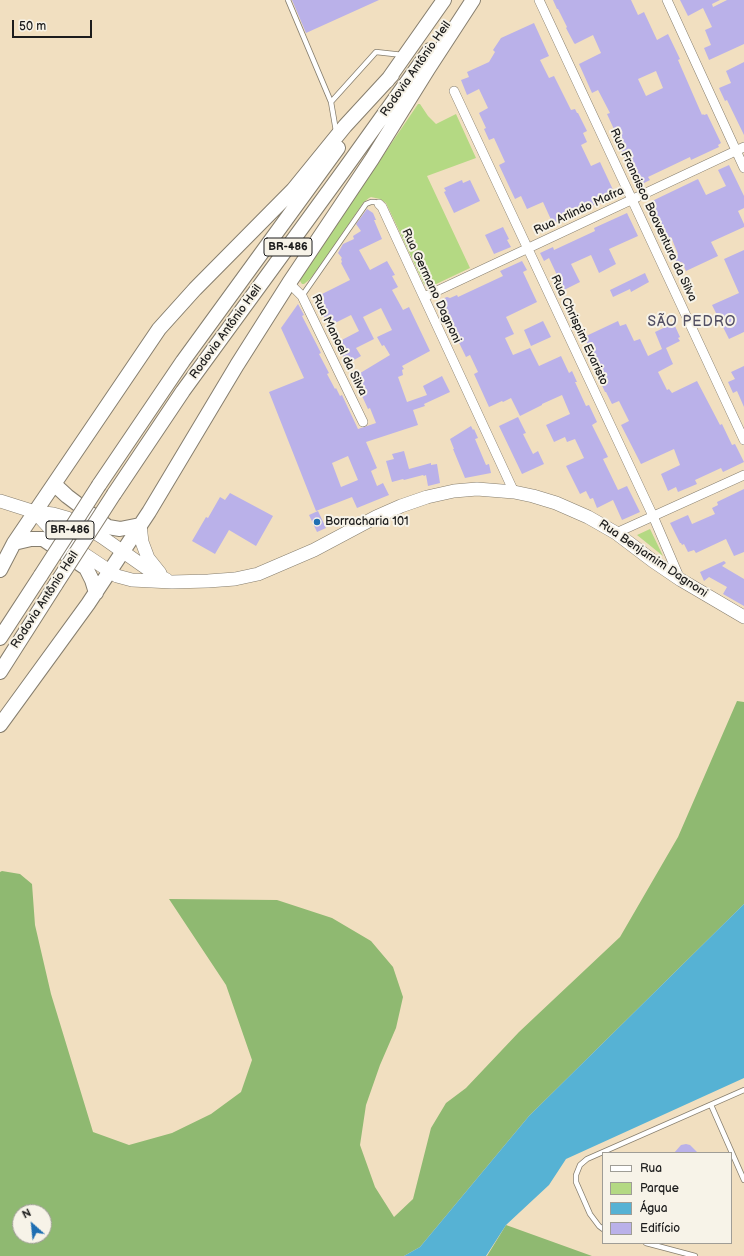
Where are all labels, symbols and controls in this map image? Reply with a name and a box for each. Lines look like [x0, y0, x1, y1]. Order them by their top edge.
scale bar [14, 12, 94, 38]
text: 50 m [19, 19, 46, 34]
street label: Rodovia Antônio Heil [378, 19, 454, 119]
street label: Rua Francisco Boaventura da Silva [606, 126, 700, 304]
street label: Rua Arlindo Mafra [532, 184, 626, 238]
street label: Rua Germano Dagnoni [398, 226, 464, 346]
road number: BR-486 [264, 238, 312, 256]
street label: Rua Chrispim Evaristo [547, 273, 611, 387]
street label: Rodovia Antônio Heil [187, 282, 265, 382]
street label: Rua Manoel da Silva [308, 292, 370, 398]
district label: SÃO PEDRO [648, 314, 736, 330]
place label: Borracharia 101 [325, 515, 409, 529]
marker: Borracharia 101 [312, 517, 322, 527]
street label: Rua Benjamim Dagnoni [596, 517, 710, 601]
road number: BR-486 [46, 521, 94, 539]
street label: Rodovia Antônio Heil [8, 549, 82, 651]
legend [602, 1152, 732, 1244]
text: Rua [640, 1161, 662, 1176]
text: Parque [640, 1181, 679, 1196]
text: Água [640, 1201, 668, 1216]
north arrow [12, 1204, 52, 1244]
text: N [20, 1206, 33, 1221]
text: Edifício [640, 1221, 680, 1236]

